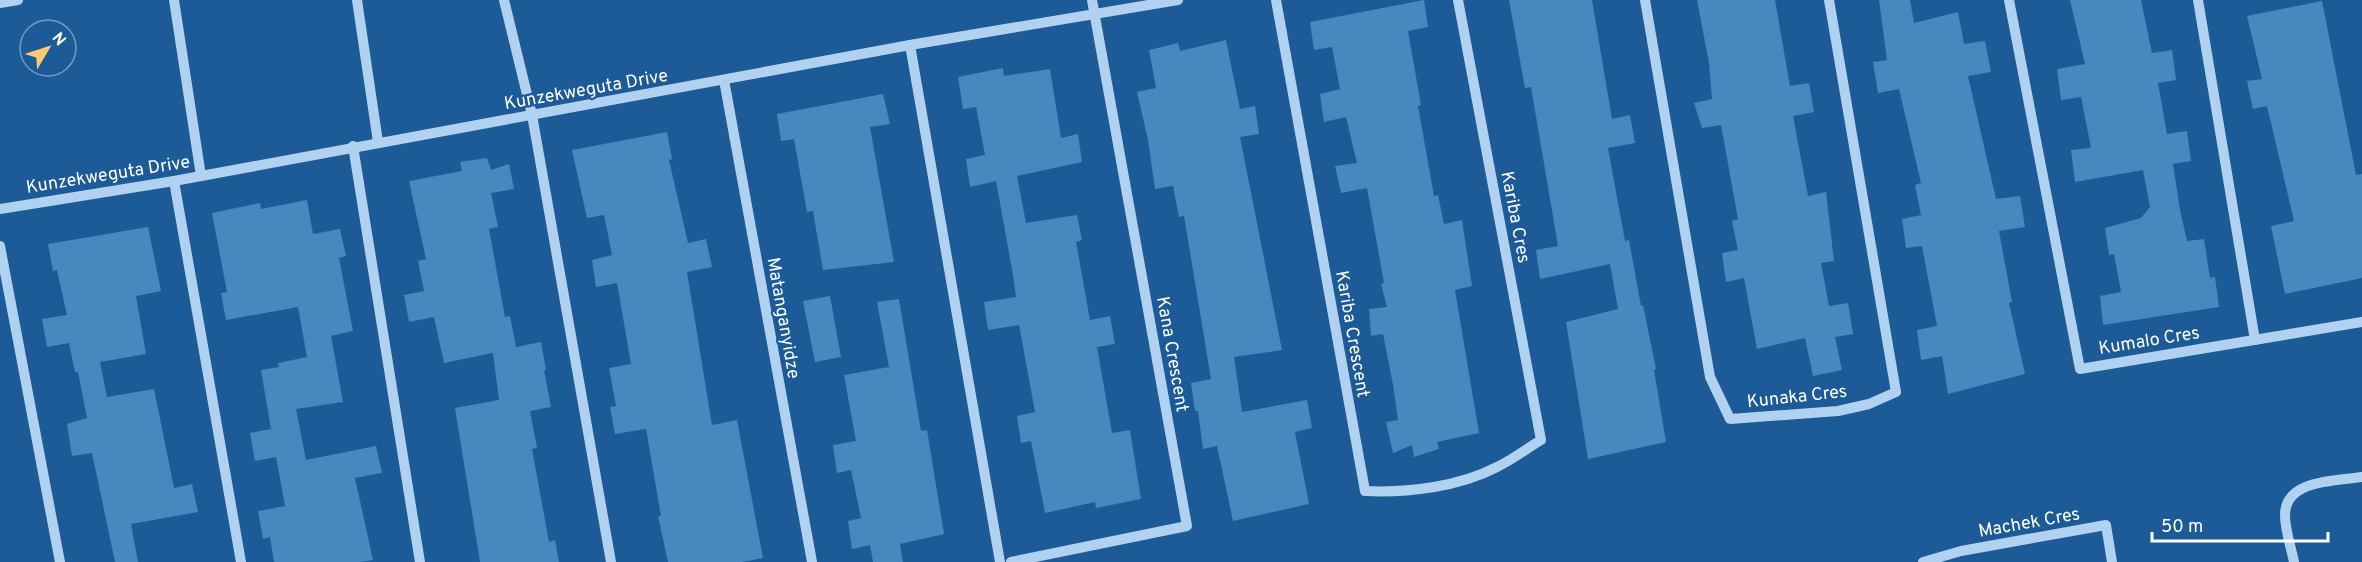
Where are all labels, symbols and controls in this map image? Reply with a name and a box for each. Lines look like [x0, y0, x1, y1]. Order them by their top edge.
north arrow [18, 18, 78, 78]
text: N [47, 29, 69, 51]
street label: Kunzekweguta Drive [503, 65, 670, 116]
street label: Kunzekweguta Drive [24, 151, 192, 200]
street label: Kariba Cres [1494, 169, 1535, 265]
street label: Matanganyidze [761, 256, 805, 381]
street label: Kariba Crescent [1329, 269, 1374, 400]
street label: Kana Crescent [1150, 295, 1193, 414]
street label: Kumalo Cres [2097, 322, 2201, 361]
street label: Kunaka Cres [1746, 381, 1848, 414]
street label: Machek Cres [1977, 503, 2082, 544]
scale bar [2152, 505, 2328, 543]
text: 50 m [2161, 516, 2203, 539]

